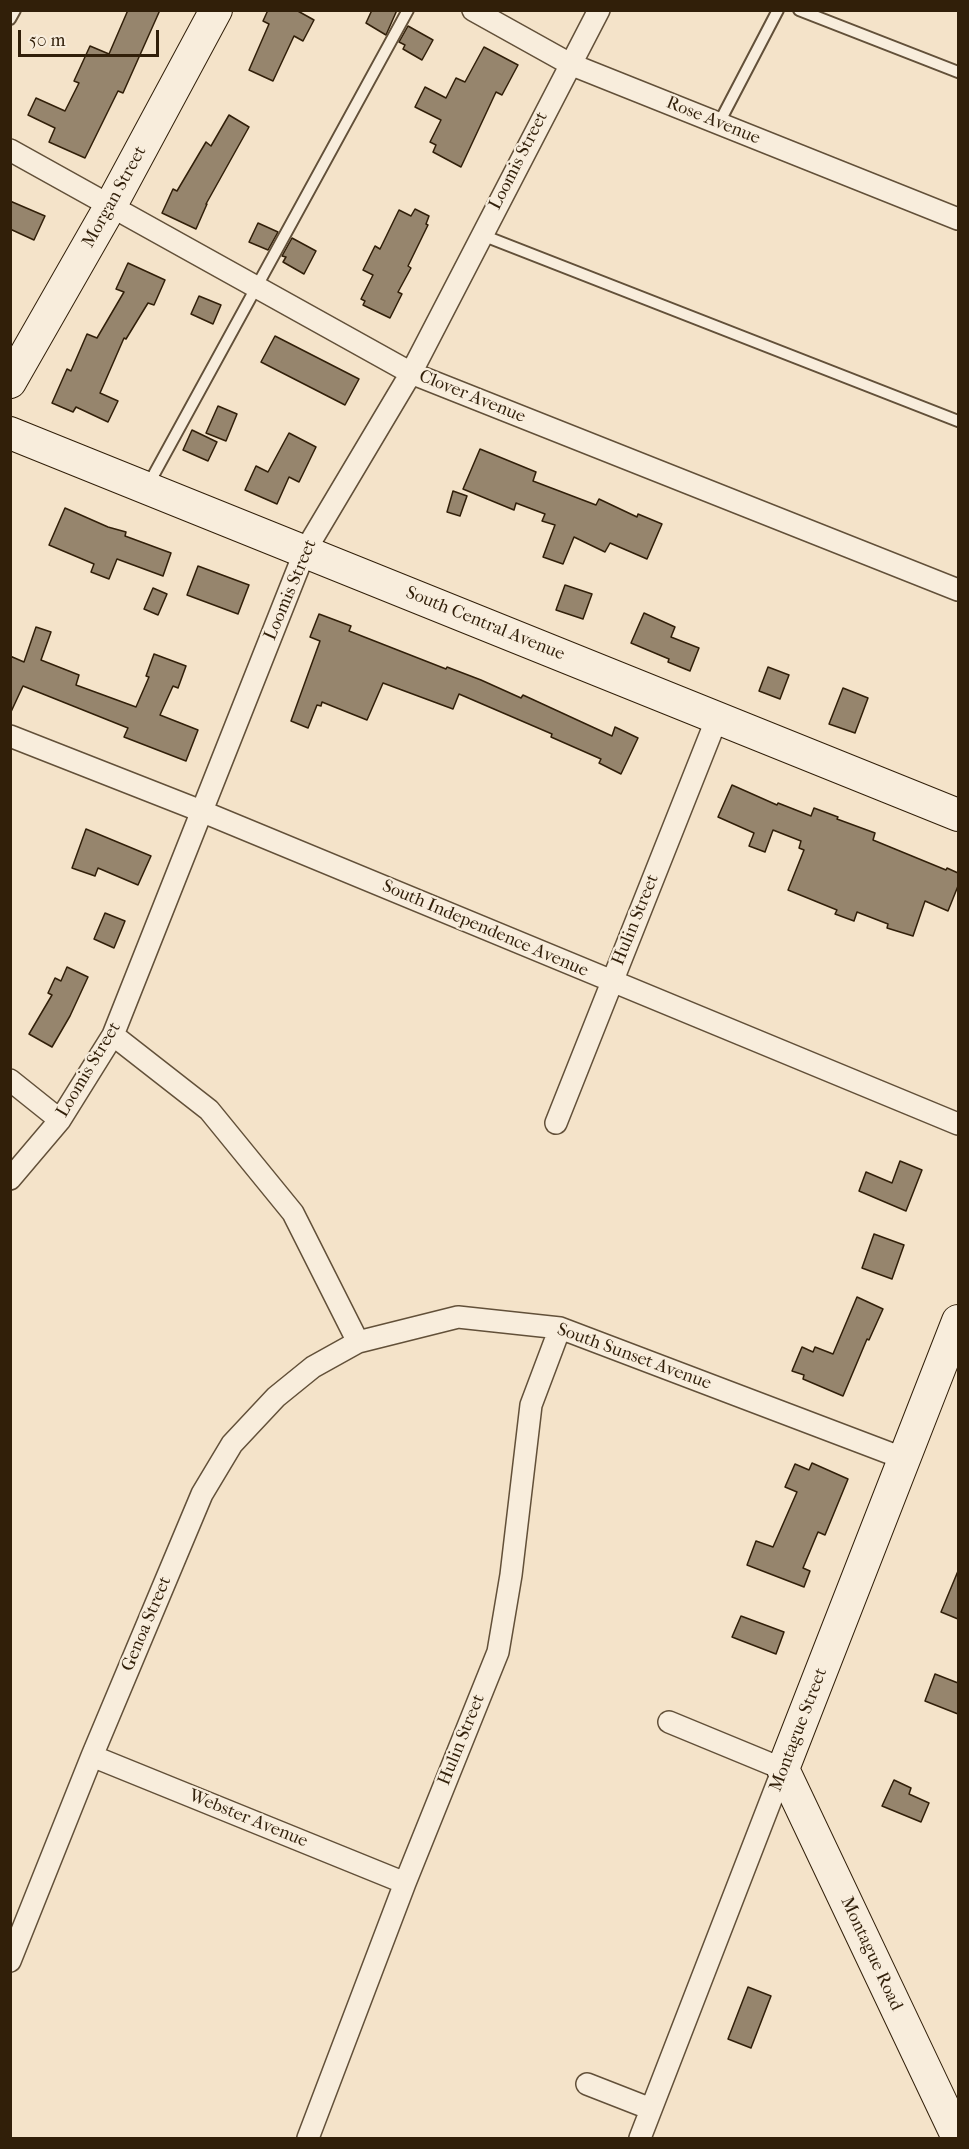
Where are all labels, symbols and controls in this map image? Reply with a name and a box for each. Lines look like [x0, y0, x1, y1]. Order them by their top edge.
scale bar [21, 18, 162, 56]
text: 50 m [29, 30, 65, 51]
street label: Rose Avenue [663, 92, 763, 150]
street label: Loomis Street [485, 108, 553, 214]
street label: Morgan Street [78, 143, 152, 251]
street label: Clover Avenue [416, 366, 528, 428]
street label: Loomis Street [260, 536, 322, 644]
street label: South Central Avenue [402, 582, 568, 666]
street label: Hulin Street [608, 871, 664, 969]
street label: South Independence Avenue [379, 876, 591, 982]
street label: Loomis Street [52, 1018, 126, 1122]
street label: South Sunset Avenue [554, 1319, 714, 1395]
street label: Genoa Street [117, 1573, 177, 1675]
street label: Montague Street [766, 1665, 832, 1795]
street label: Hulin Street [434, 1691, 490, 1789]
street label: Webster Avenue [185, 1785, 311, 1853]
street label: Montague Road [835, 1894, 907, 2014]

